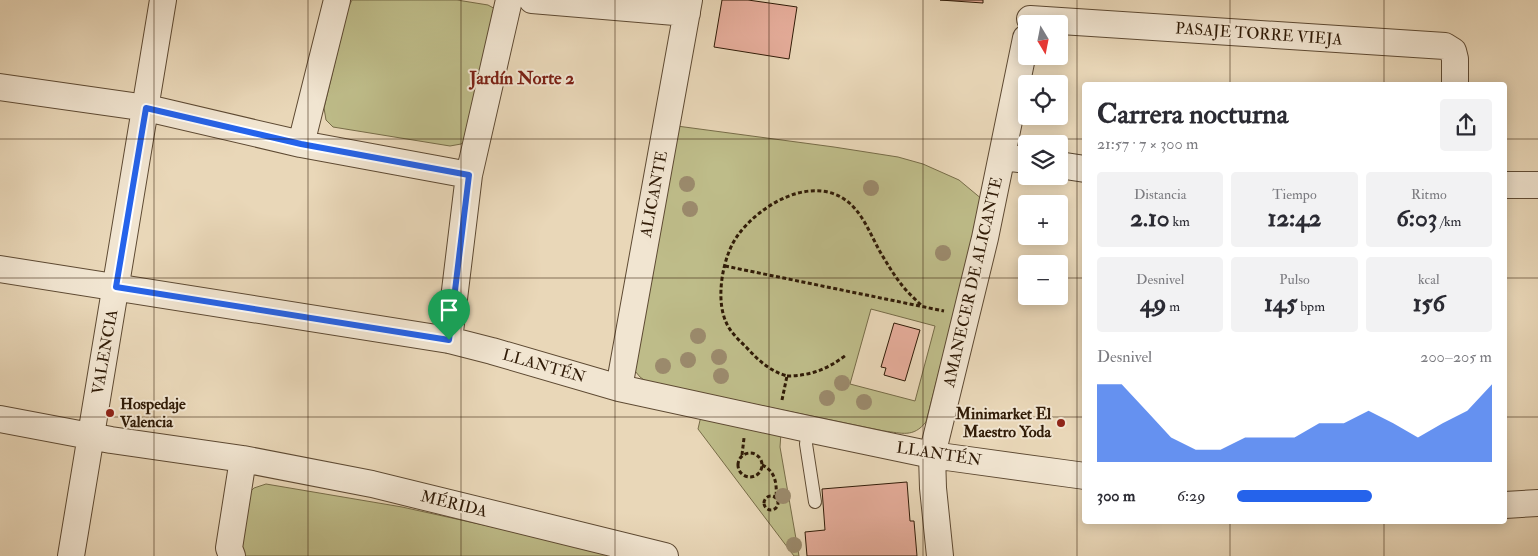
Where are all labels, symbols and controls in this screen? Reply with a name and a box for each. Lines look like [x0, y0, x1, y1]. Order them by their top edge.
north arrow [1018, 15, 1068, 65]
map controls [1018, 15, 1068, 305]
street label: PASAJE TORRE VIEJA [1175, 18, 1343, 51]
district label: Jardín Norte 2 [469, 67, 574, 90]
button: locate [1018, 75, 1068, 125]
text: Carrera nocturna [1097, 97, 1288, 132]
button: share [1440, 99, 1492, 151]
text: 21:57 · 7 × 300 m [1097, 134, 1198, 154]
button: layers [1018, 135, 1068, 185]
street label: ALICANTE [636, 149, 672, 240]
street label: AMANECER DE ALICANTE [939, 175, 1007, 390]
text: Distancia [1134, 186, 1186, 203]
text: Tiempo [1272, 186, 1317, 203]
text: Ritmo [1411, 186, 1447, 203]
button: + [1018, 195, 1068, 245]
text: 2.10 [1130, 203, 1169, 234]
text: 12:42 [1268, 203, 1321, 234]
text: 6:03 [1396, 203, 1437, 234]
text: km [1169, 213, 1190, 230]
text: /km [1437, 213, 1461, 230]
button: − [1018, 255, 1068, 305]
text: Desnivel [1136, 271, 1184, 288]
text: Pulso [1279, 271, 1310, 288]
text: kcal [1418, 271, 1440, 288]
text: 49 [1140, 288, 1166, 319]
text: 145 [1264, 288, 1297, 319]
text: 156 [1413, 288, 1445, 319]
pin [428, 289, 470, 340]
icon: arrive [435, 296, 463, 324]
text: m [1166, 298, 1180, 315]
text: bpm [1297, 298, 1325, 315]
street label: VALENCIA [88, 308, 122, 396]
street label: LLANTÉN [500, 344, 589, 388]
text: Desnivel [1097, 347, 1152, 367]
text: 200–205 m [1420, 347, 1492, 367]
place label: Hospedaje Valencia [119, 394, 186, 432]
place label: Minimarket El Maestro Yoda [955, 404, 1052, 442]
marker: Hospedaje Valencia [104, 407, 116, 419]
marker: Minimarket El Maestro Yoda [1055, 417, 1067, 429]
street label: LLANTÉN [895, 436, 984, 471]
street label: MÉRIDA [419, 485, 490, 522]
text: 300 m [1097, 486, 1135, 506]
text: 6:29 [1177, 486, 1205, 506]

